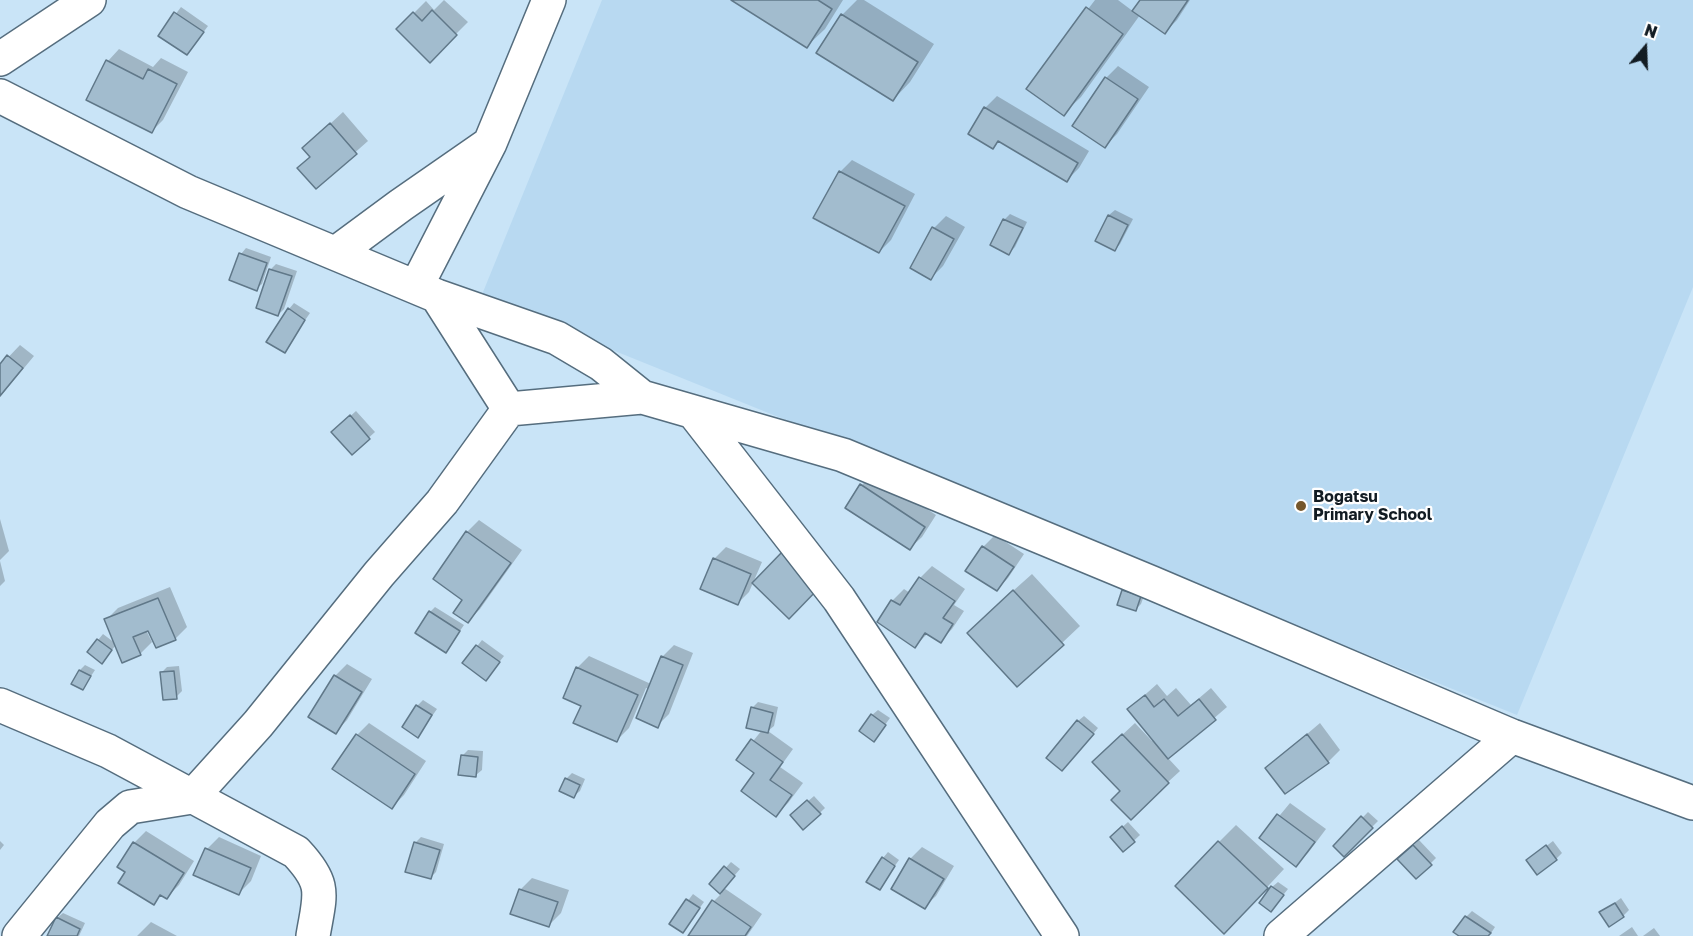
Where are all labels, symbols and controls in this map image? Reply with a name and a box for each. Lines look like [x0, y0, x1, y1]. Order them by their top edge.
north arrow [1615, 18, 1675, 78]
text: N [1642, 20, 1660, 42]
place label: Bogatsu Primary School [1313, 487, 1432, 525]
marker: Bogatsu Primary School [1294, 499, 1308, 513]

